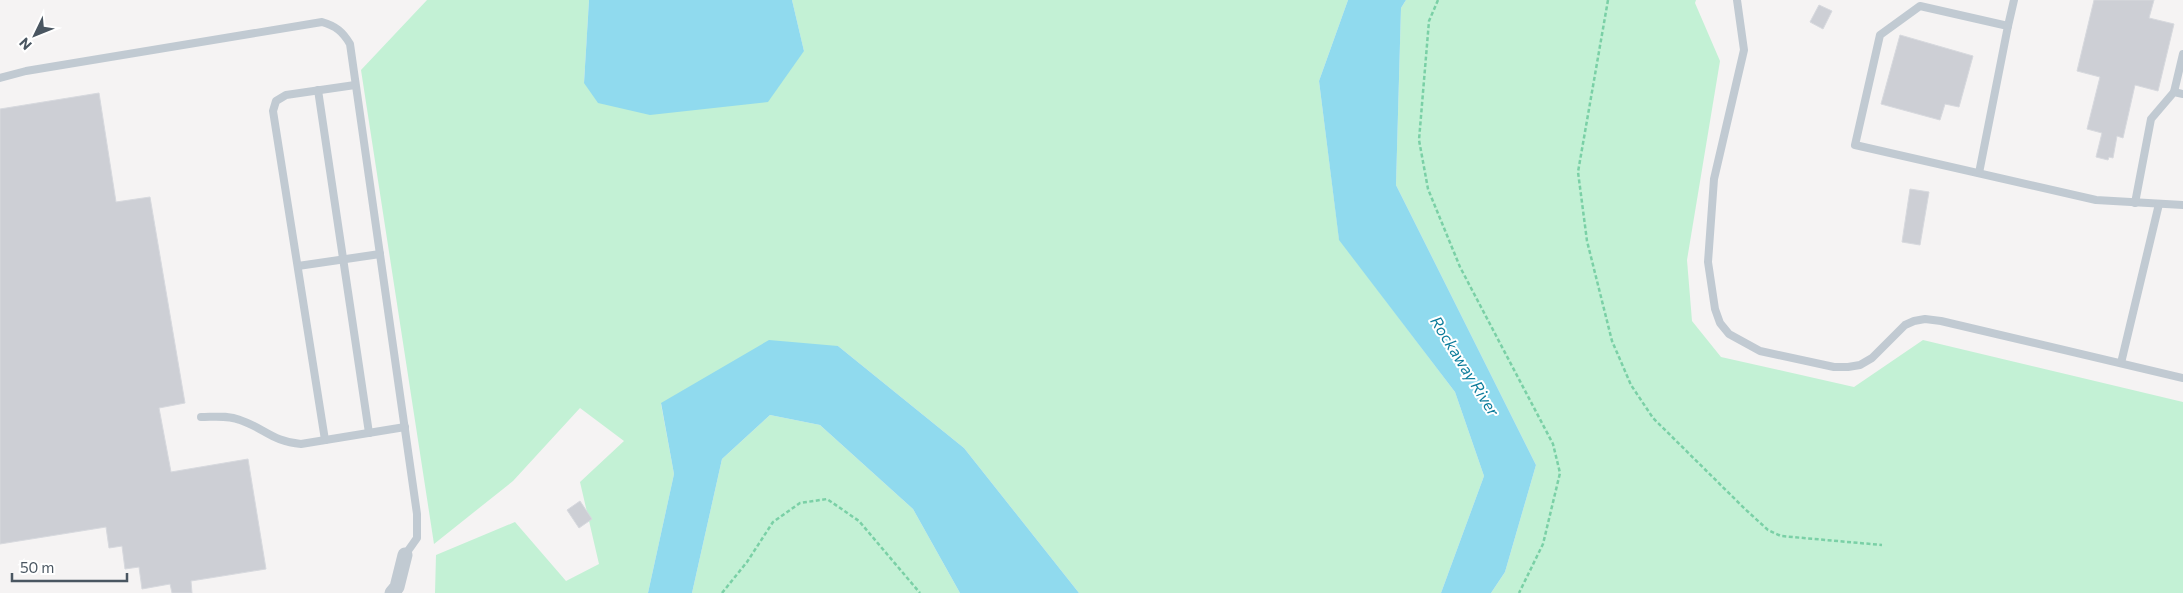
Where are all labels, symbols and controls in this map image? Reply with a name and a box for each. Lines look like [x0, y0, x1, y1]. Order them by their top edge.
north arrow [10, 10, 60, 60]
text: N [15, 35, 35, 54]
water label: Rockaway River [1427, 312, 1504, 420]
scale bar [12, 550, 128, 582]
text: 50 m [20, 558, 54, 576]

